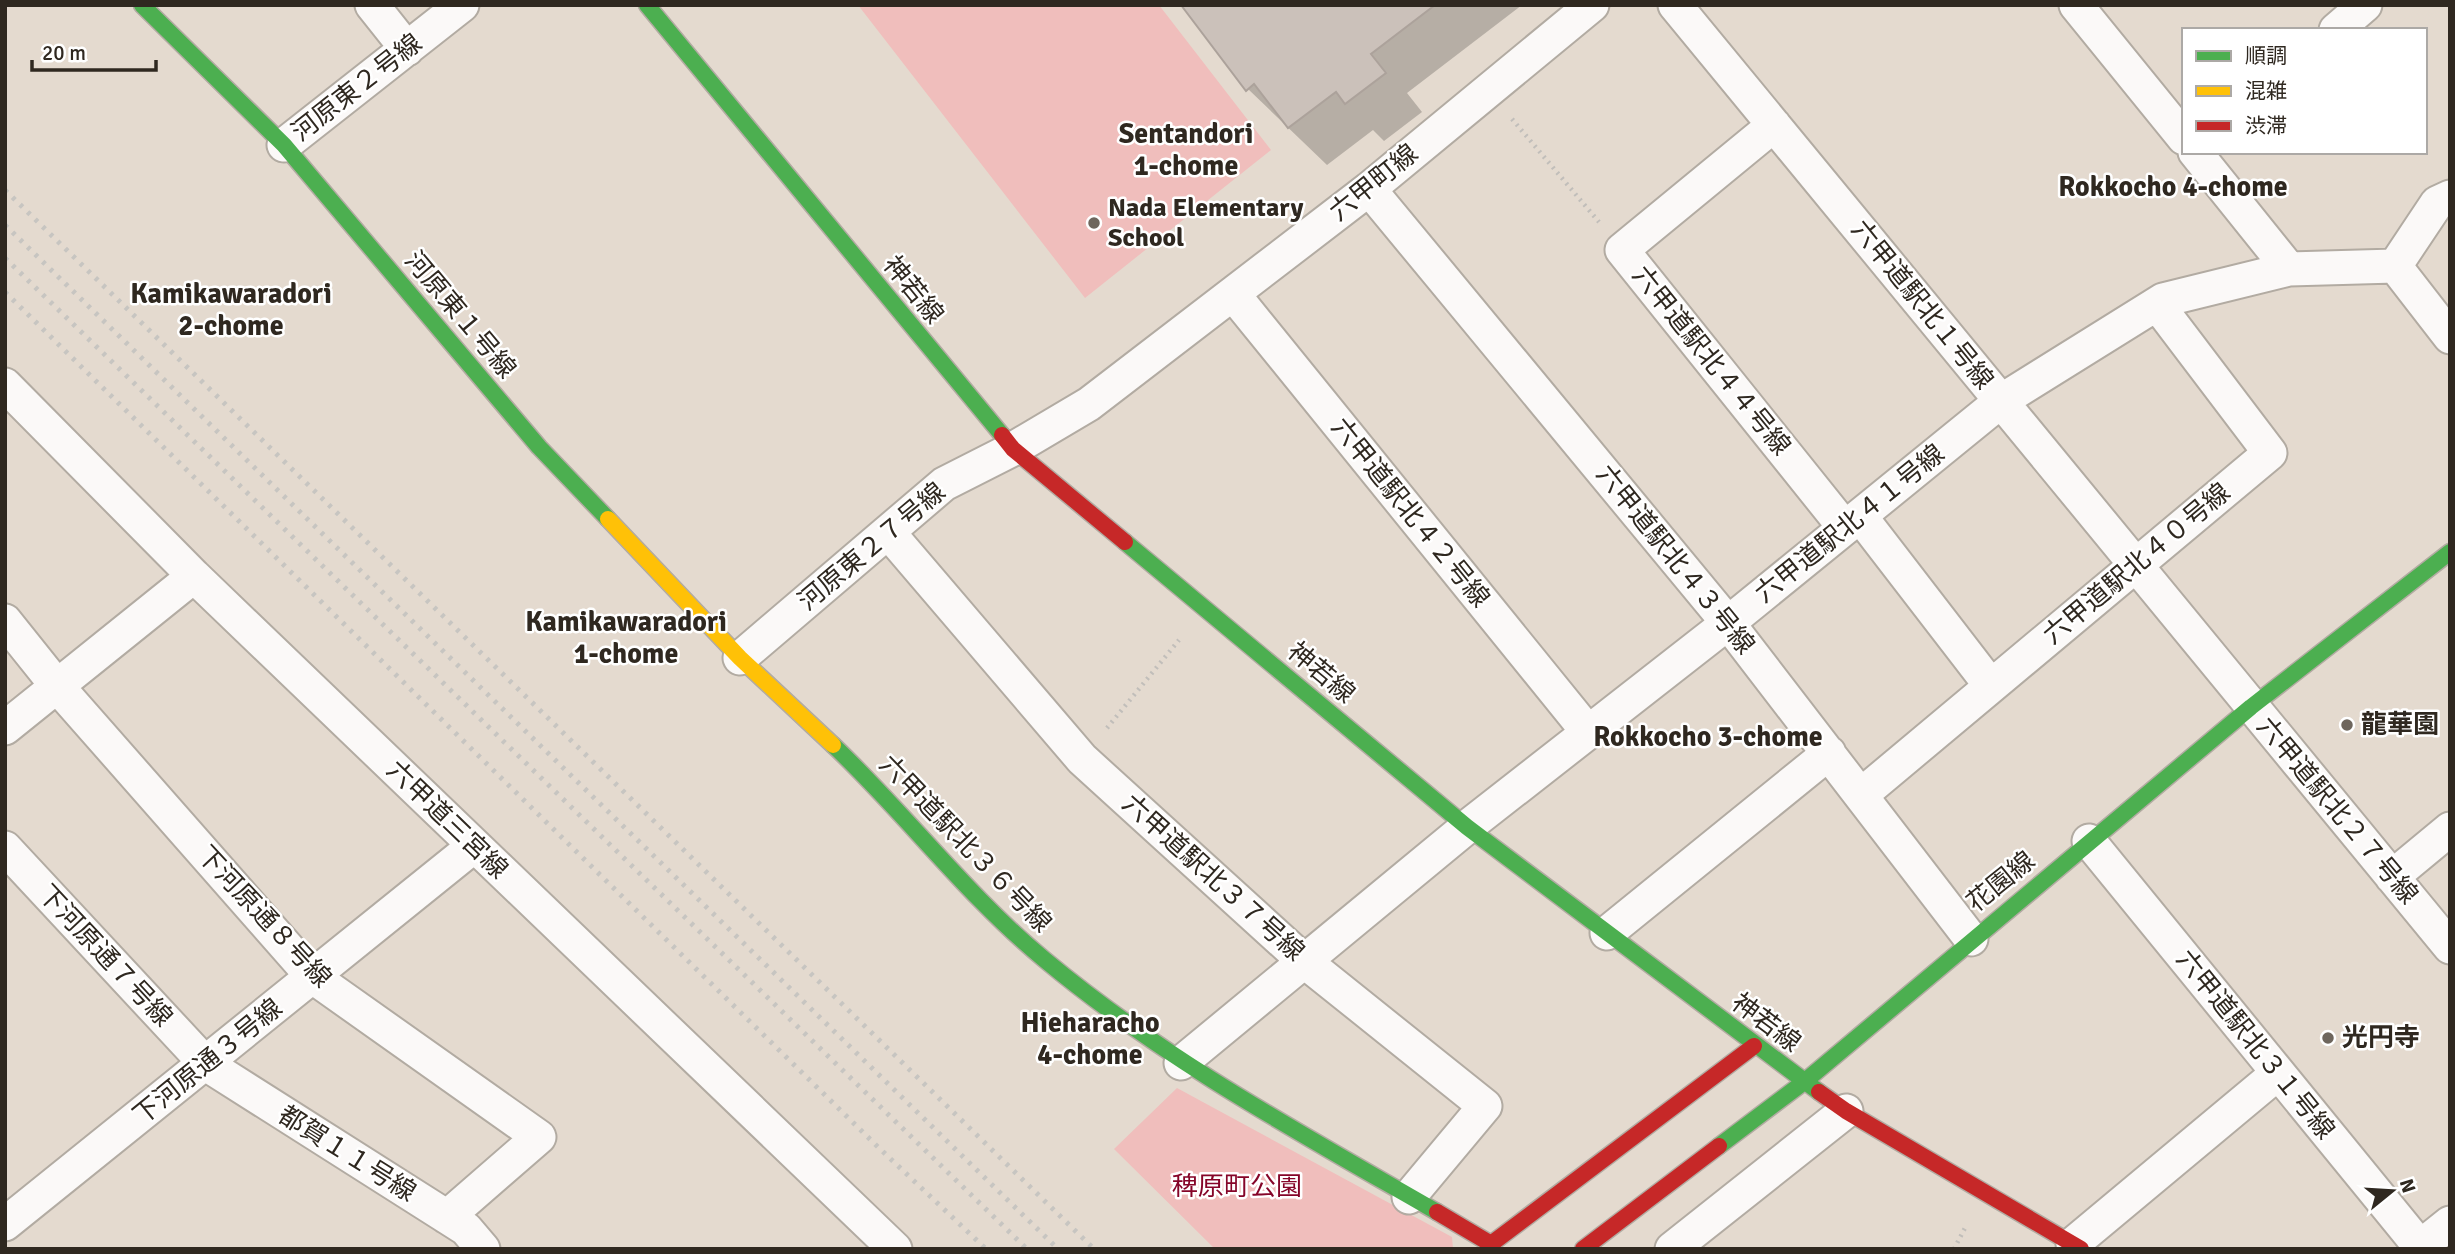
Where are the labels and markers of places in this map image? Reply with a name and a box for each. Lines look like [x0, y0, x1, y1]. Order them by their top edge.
place label: Nada Elementary School [1108, 192, 1303, 254]
marker: Nada Elementary School [1086, 215, 1102, 231]
place label: 龍華園 [2361, 709, 2439, 741]
marker: 龍華園 [2339, 717, 2355, 733]
place label: 光円寺 [2342, 1022, 2420, 1054]
marker: 光円寺 [2320, 1030, 2336, 1046]

